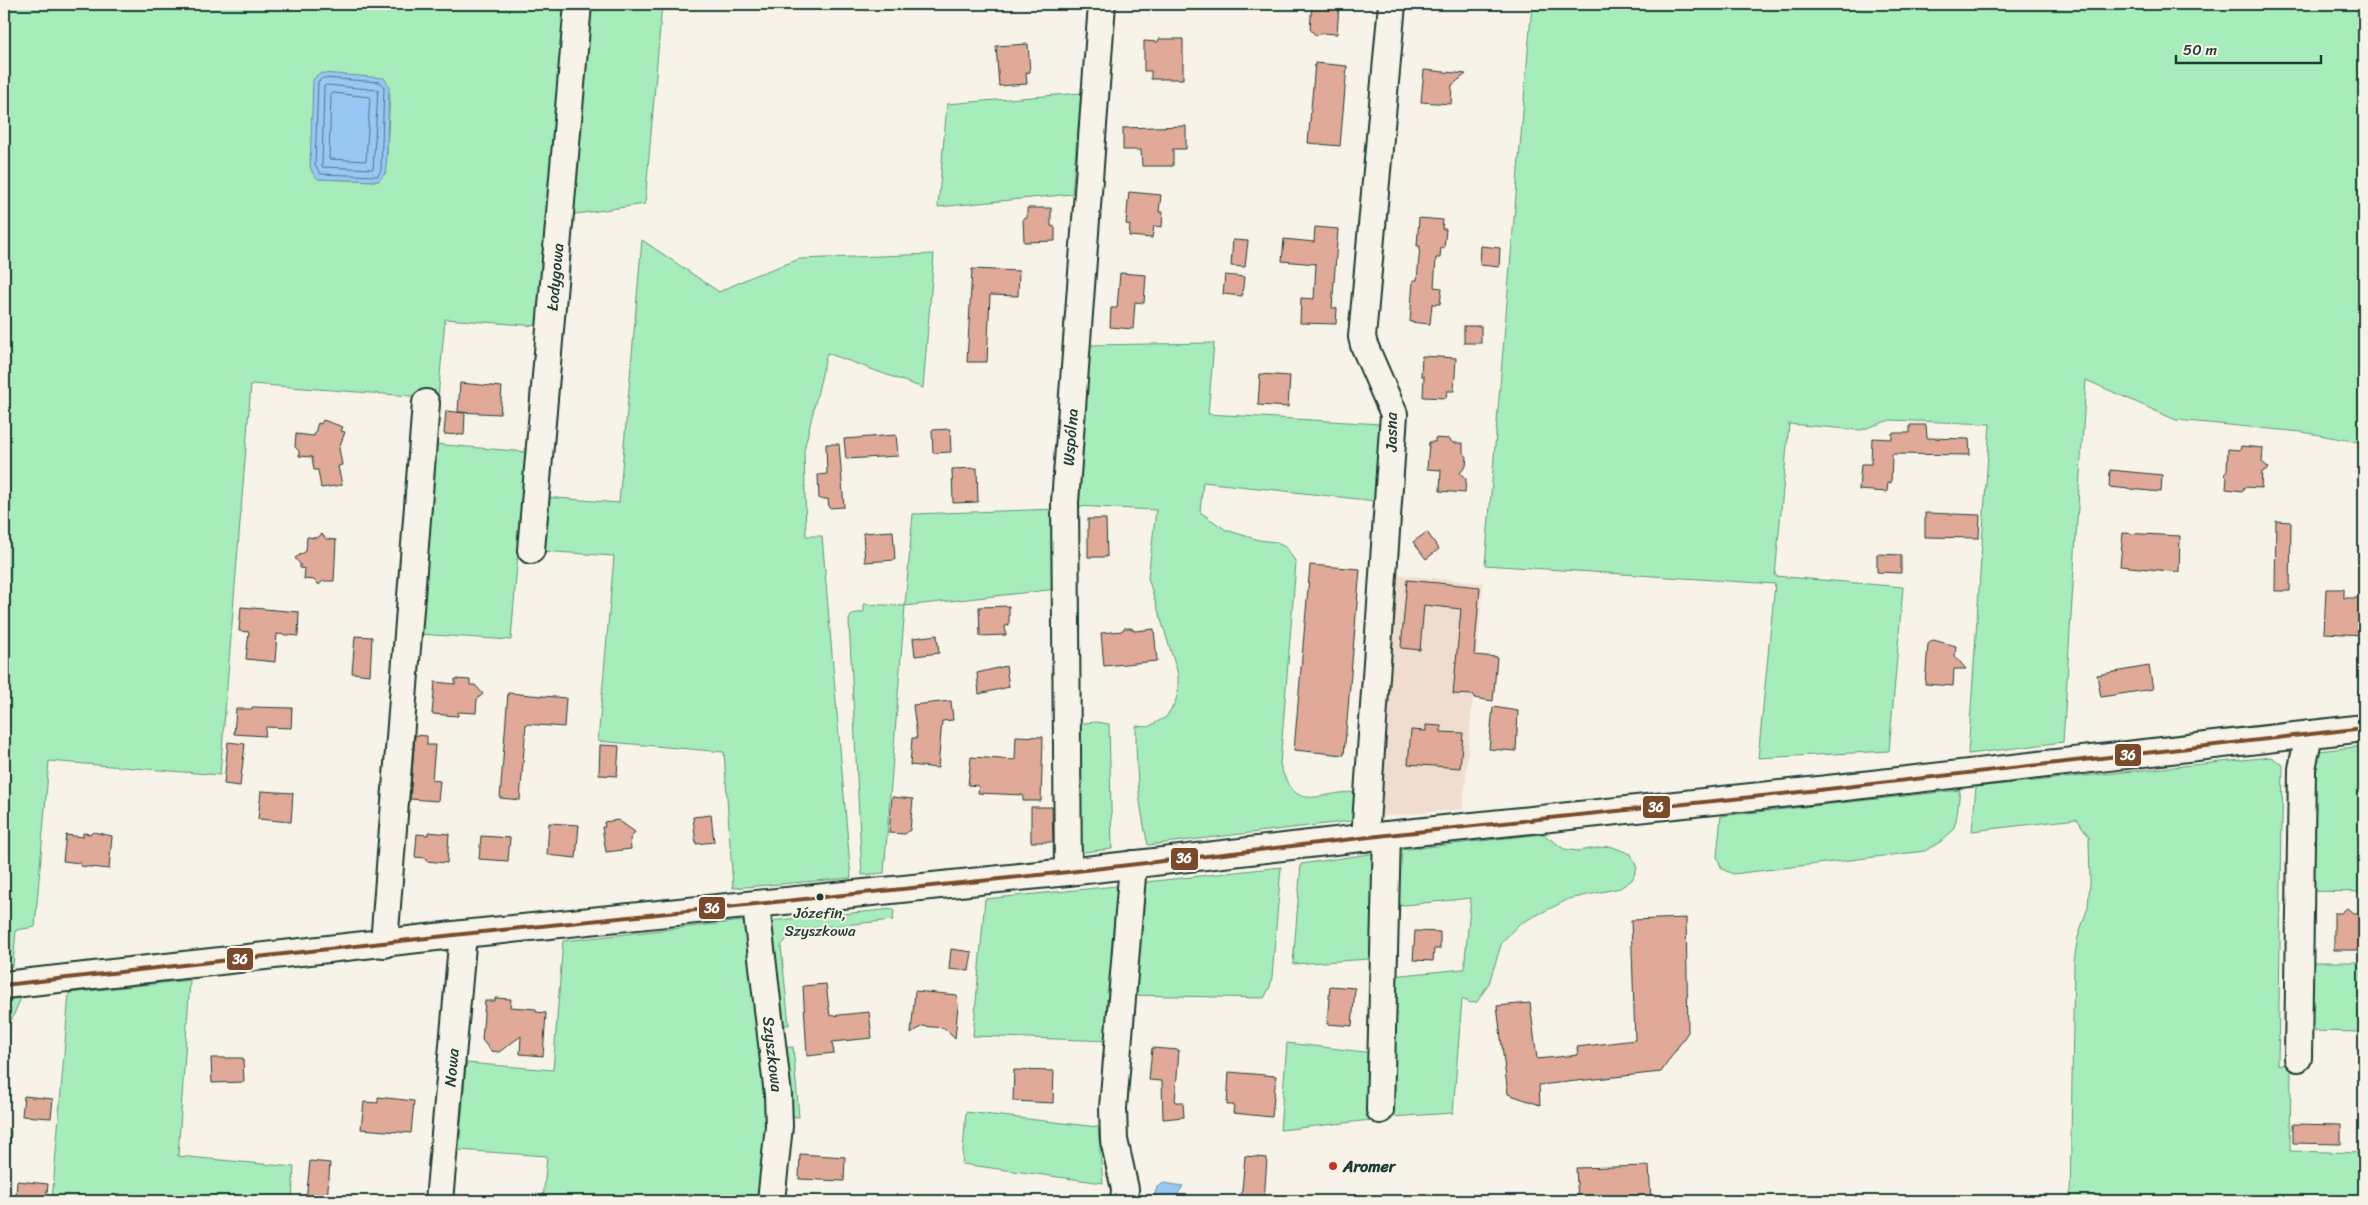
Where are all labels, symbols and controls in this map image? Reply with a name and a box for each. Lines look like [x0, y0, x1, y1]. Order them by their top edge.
scale bar [2176, 32, 2320, 64]
text: 50 m [2183, 37, 2218, 63]
street label: Łodygowa [537, 242, 572, 312]
street label: Wspólna [1053, 407, 1086, 467]
street label: Jasna [1377, 411, 1406, 453]
line badge: 36 [2114, 743, 2142, 767]
text: 36 [2119, 743, 2136, 768]
line badge: 36 [1642, 795, 1671, 819]
text: 36 [1647, 795, 1664, 820]
text: 36 [1175, 846, 1192, 871]
line badge: 36 [1170, 847, 1199, 871]
marker: Józefin, Szyszkowa [815, 892, 825, 902]
line badge: 36 [698, 896, 726, 920]
text: 36 [703, 896, 720, 921]
place label: Józefin, Szyszkowa [784, 900, 856, 944]
line badge: 36 [226, 947, 254, 971]
text: 36 [231, 947, 248, 972]
street label: Szyszkowa [754, 1015, 792, 1094]
street label: Nowa [435, 1046, 467, 1088]
place label: Aromer [1342, 1152, 1397, 1181]
marker: Aromer [1327, 1160, 1339, 1172]

